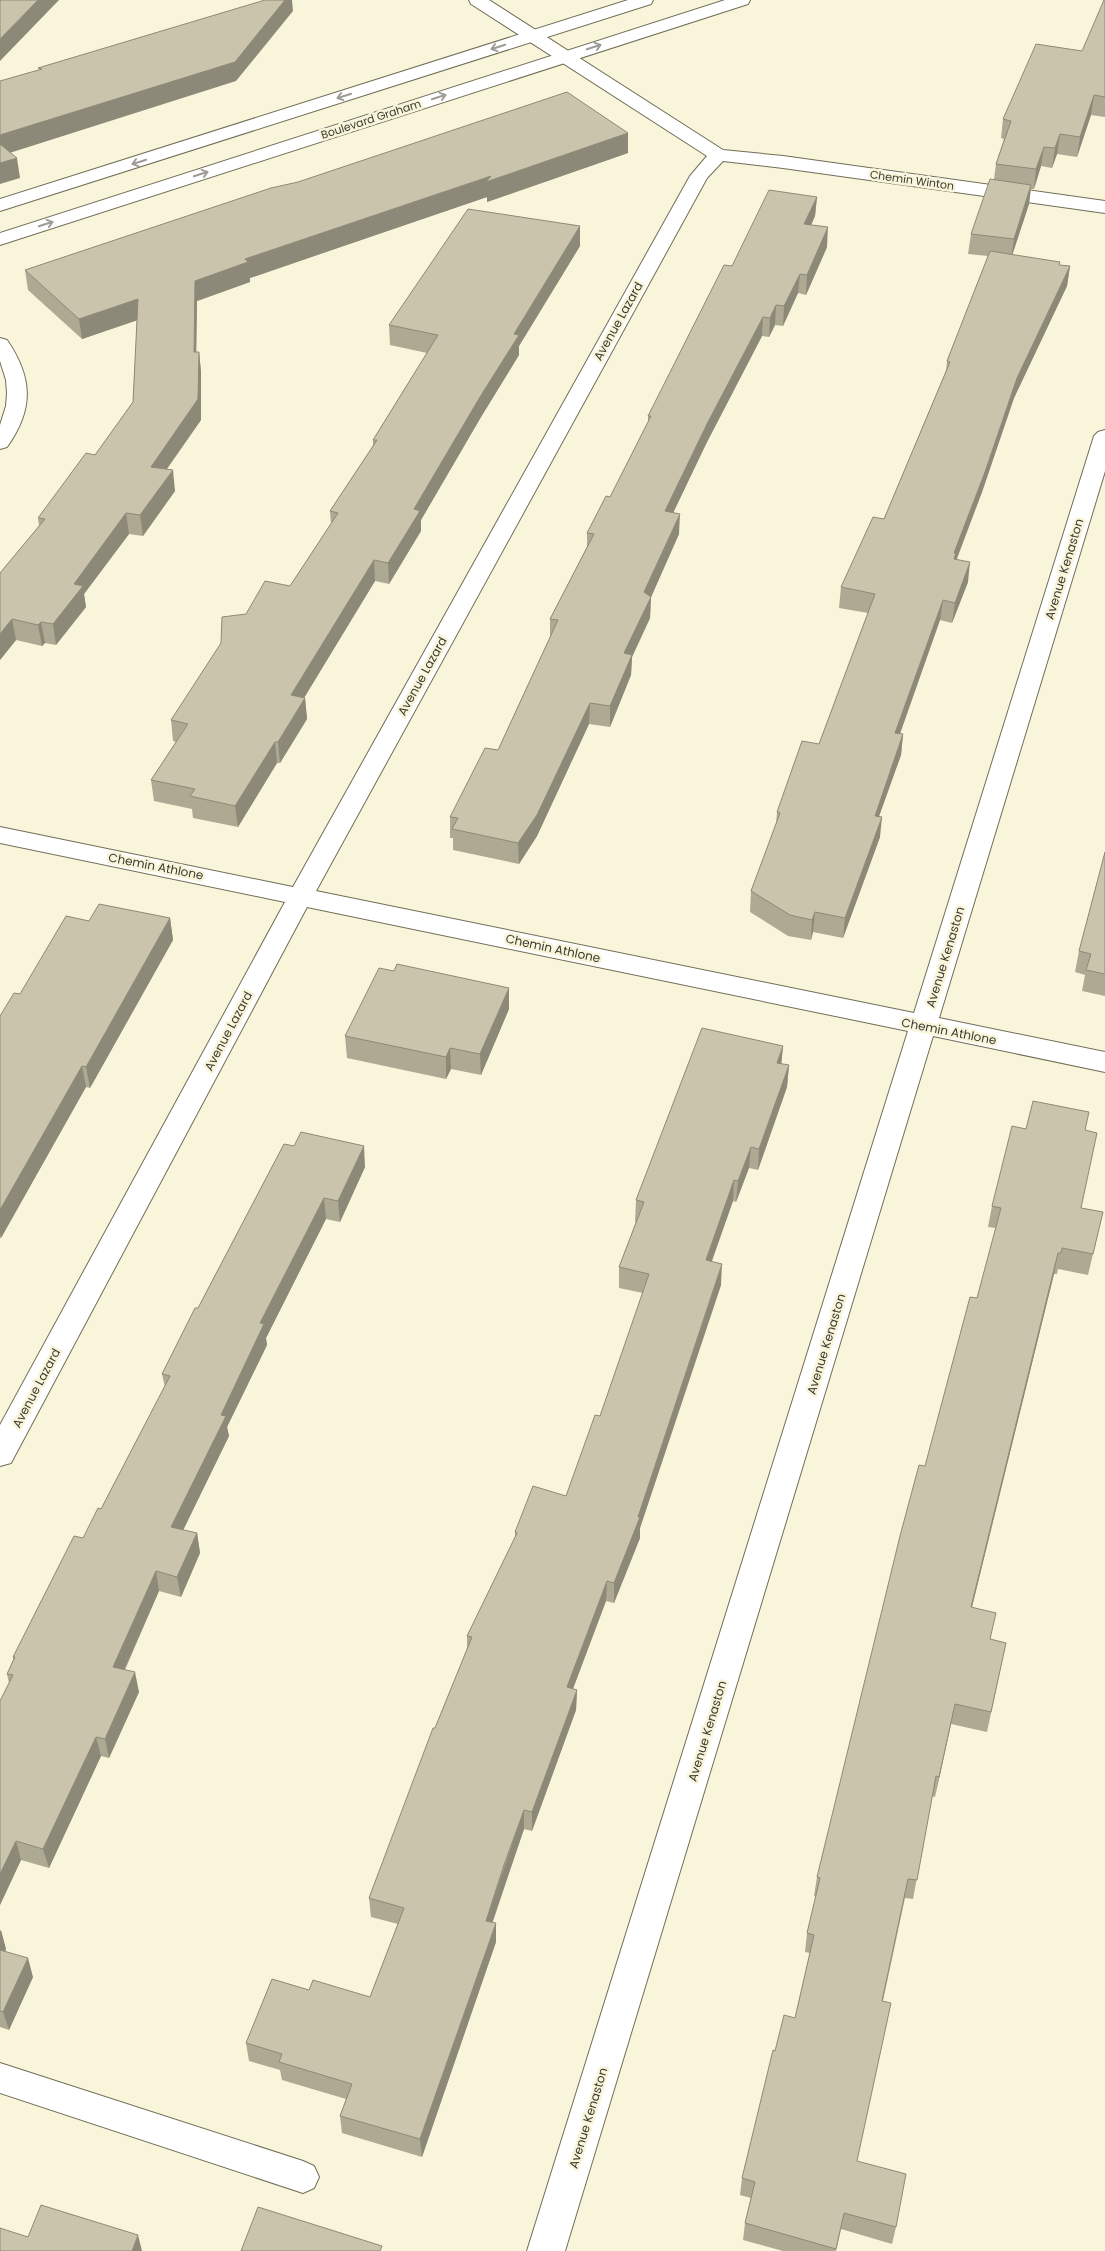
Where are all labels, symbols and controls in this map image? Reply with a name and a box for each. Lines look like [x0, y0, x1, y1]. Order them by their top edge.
one-way arrow [585, 42, 601, 52]
one-way arrow [491, 43, 507, 52]
one-way arrow [336, 92, 352, 102]
one-way arrow [431, 92, 446, 101]
street label: Boulevard Graham [319, 95, 423, 143]
one-way arrow [132, 158, 147, 167]
street label: Chemin Winton [869, 166, 955, 194]
one-way arrow [193, 169, 208, 178]
one-way arrow [38, 219, 54, 228]
street label: Avenue Lazard [589, 279, 647, 363]
street label: Avenue Kenaston [1041, 516, 1087, 622]
street label: Avenue Lazard [393, 634, 451, 718]
street label: Chemin Athlone [107, 848, 205, 884]
street label: Avenue Kenaston [922, 904, 968, 1010]
street label: Chemin Athlone [504, 930, 602, 966]
street label: Avenue Lazard [200, 988, 256, 1074]
street label: Chemin Athlone [900, 1013, 998, 1049]
street label: Avenue Kenaston [803, 1291, 849, 1397]
street label: Avenue Lazard [8, 1345, 64, 1431]
street label: Avenue Kenaston [684, 1678, 730, 1784]
street label: Avenue Kenaston [565, 2065, 611, 2171]

